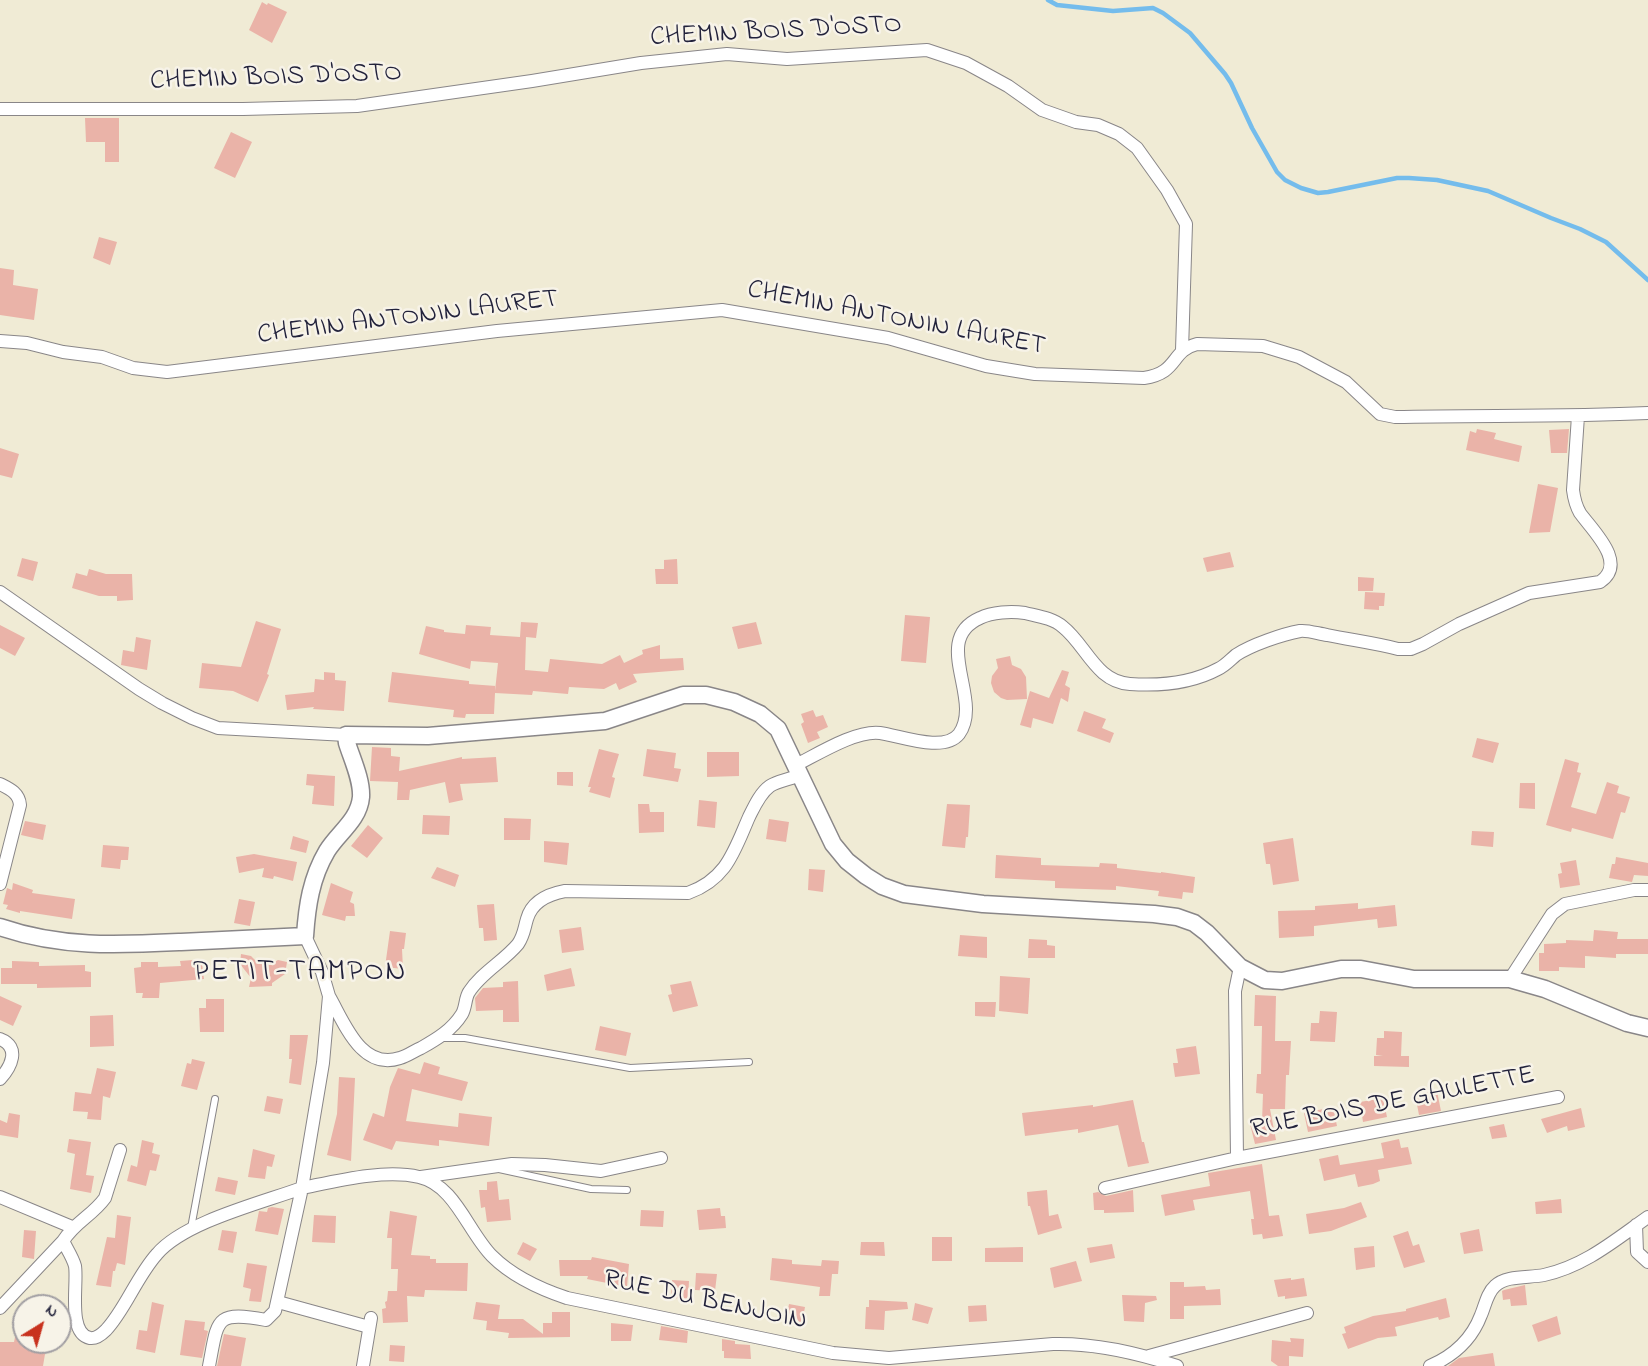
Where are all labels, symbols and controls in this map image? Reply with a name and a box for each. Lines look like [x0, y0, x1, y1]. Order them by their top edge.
street label: CHEMIN BOIS D'OSTO [649, 10, 903, 56]
street label: CHEMIN BOIS D'OSTO [150, 58, 402, 100]
street label: CHEMIN ANTONIN LAURET [744, 275, 1048, 365]
street label: CHEMIN ANTONIN LAURET [256, 284, 560, 354]
district label: PETIT-TAMPON [193, 956, 407, 992]
street label: RUE BOIS DE GAULETTE [1248, 1061, 1538, 1147]
street label: RUE DU BENJOIN [600, 1265, 810, 1339]
north arrow [12, 1294, 72, 1354]
text: N [40, 1298, 63, 1324]

